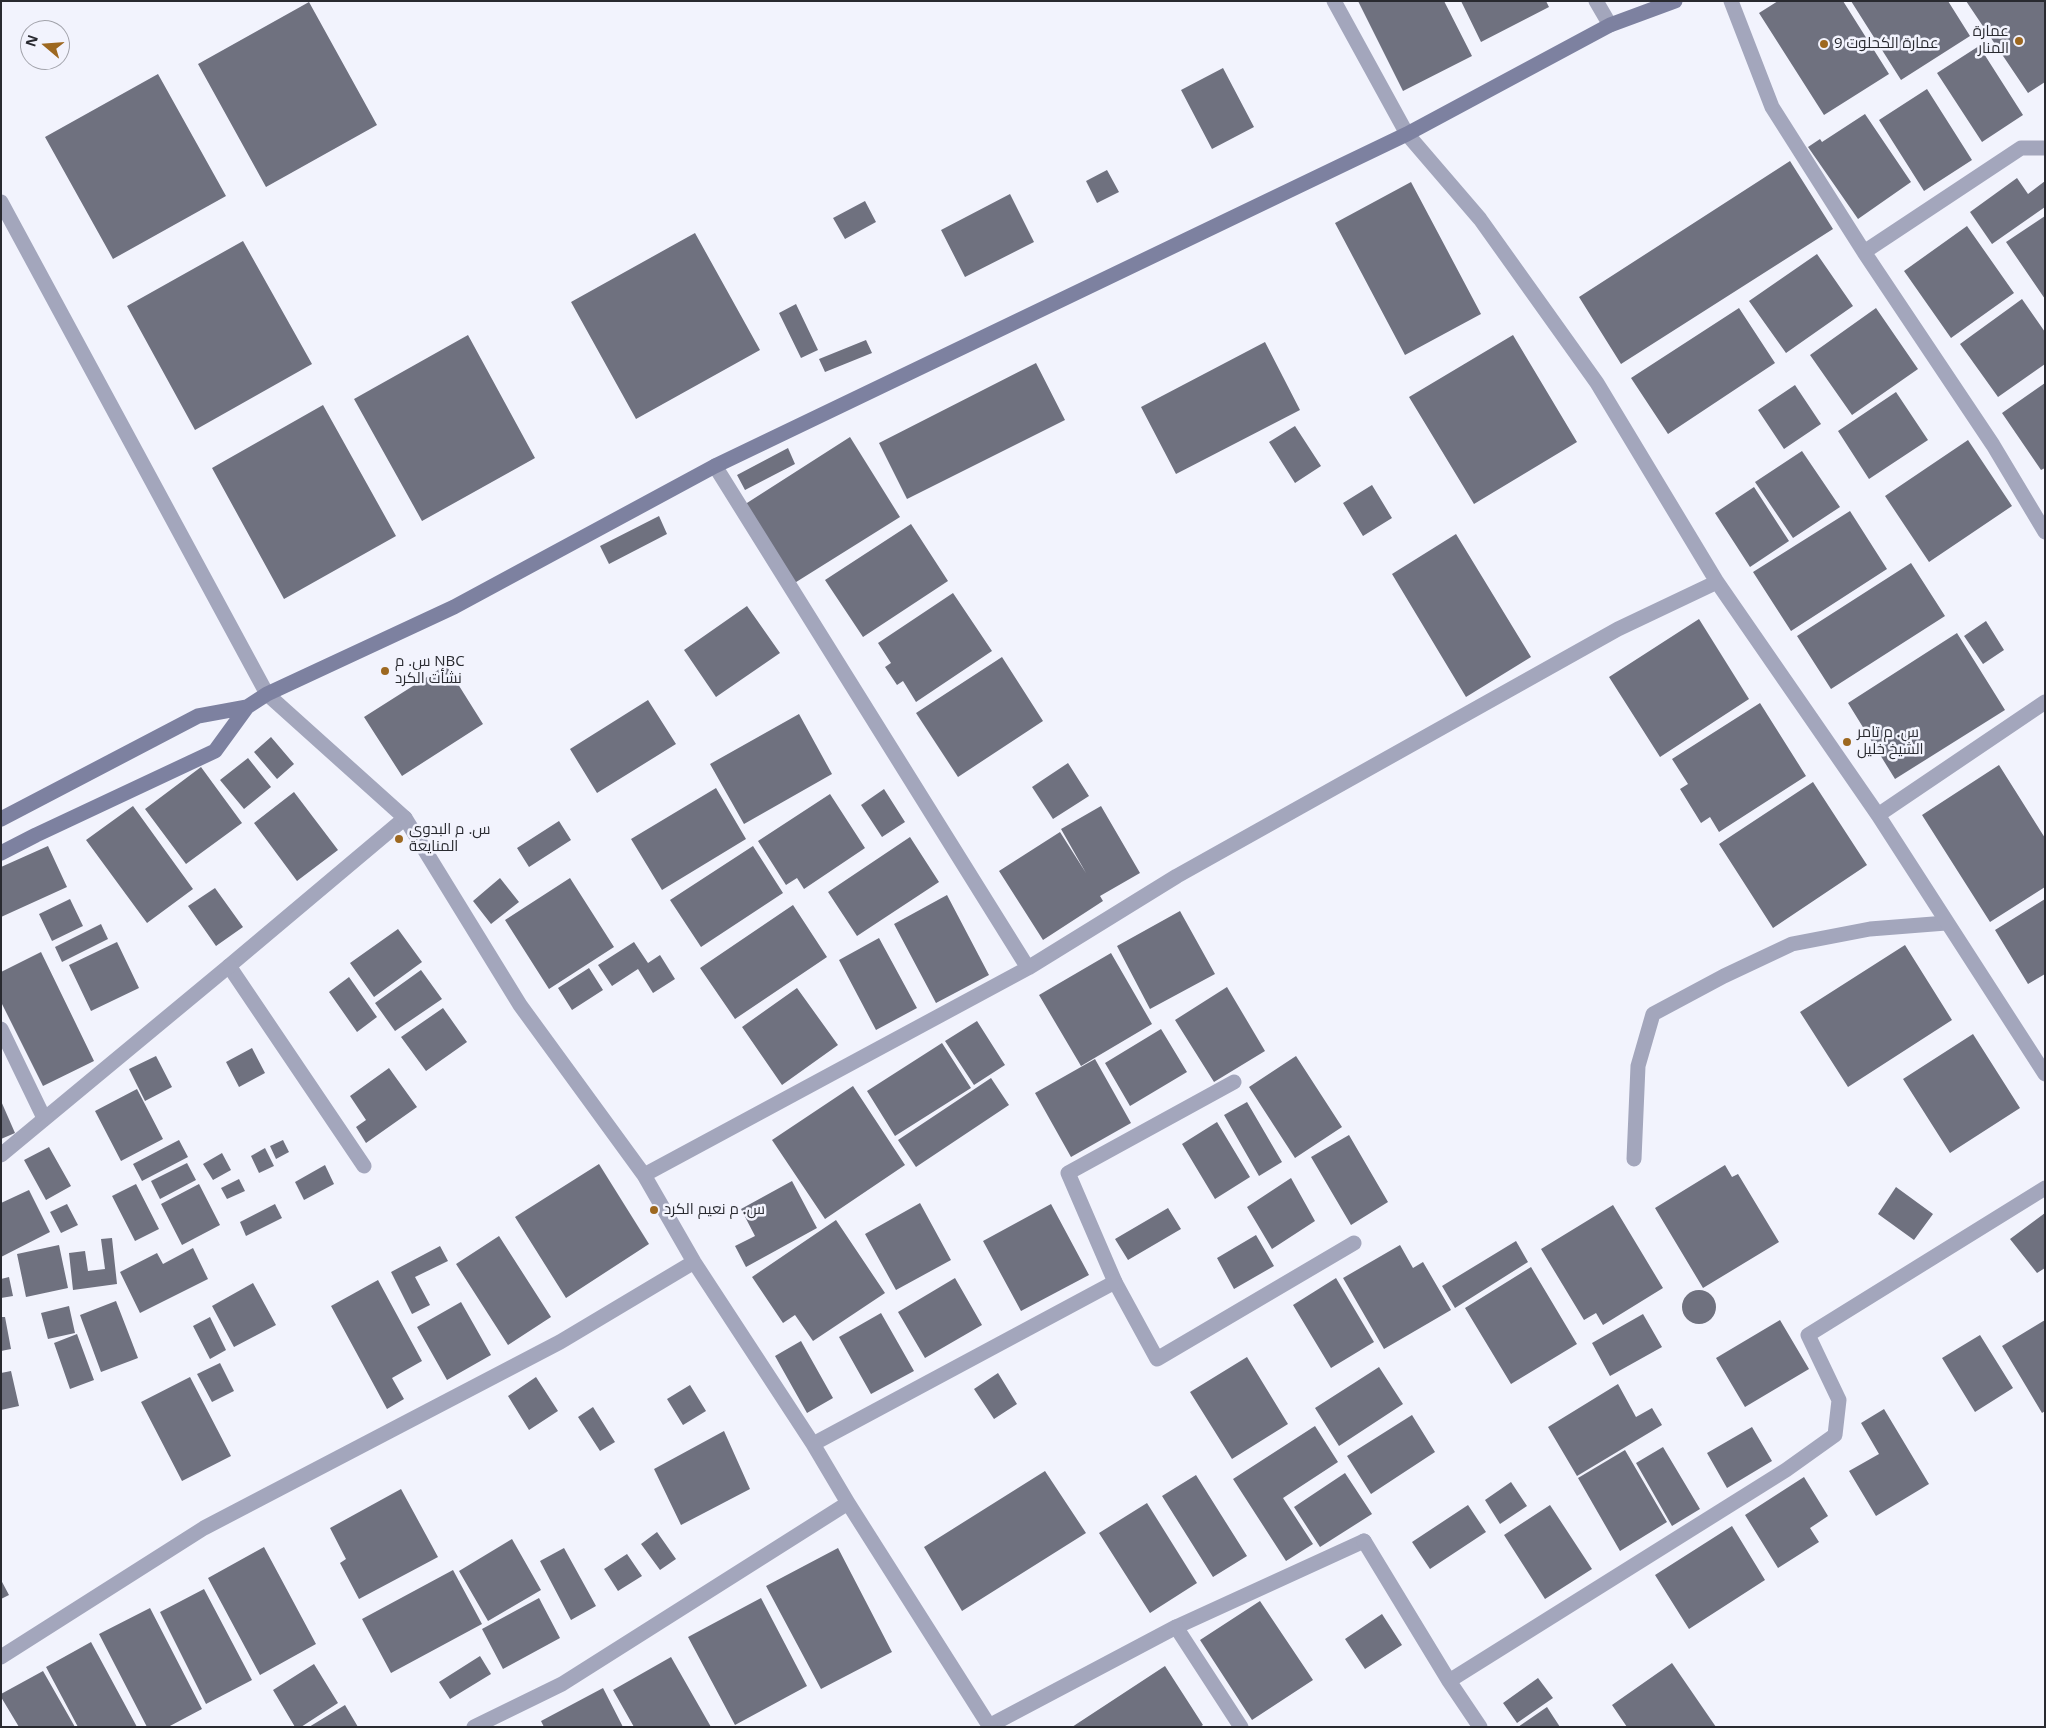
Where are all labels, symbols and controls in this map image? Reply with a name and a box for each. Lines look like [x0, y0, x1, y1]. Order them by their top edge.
north arrow [20, 20, 70, 70]
place label: عمارة المنار [1973, 23, 2009, 58]
text: N [20, 32, 42, 49]
place label: عمارة الكحلوت 9 [1834, 35, 1939, 53]
marker: عمارة المنار [2013, 35, 2025, 47]
marker: عمارة الكحلوت 9 [1818, 38, 1830, 50]
place label: س. م NBC نشأت الكرد [395, 653, 465, 688]
marker: س. م NBC نشأت الكرد [379, 665, 391, 677]
place label: س. م تامر الشيخ خليل [1857, 724, 1924, 759]
marker: س. م تامر الشيخ خليل [1841, 736, 1853, 748]
place label: س. م البدوي المنايعة [409, 821, 490, 856]
marker: س. م البدوي المنايعة [393, 833, 405, 845]
place label: س. م نعيم الكرد [664, 1201, 765, 1219]
marker: س. م نعيم الكرد [648, 1204, 660, 1216]

